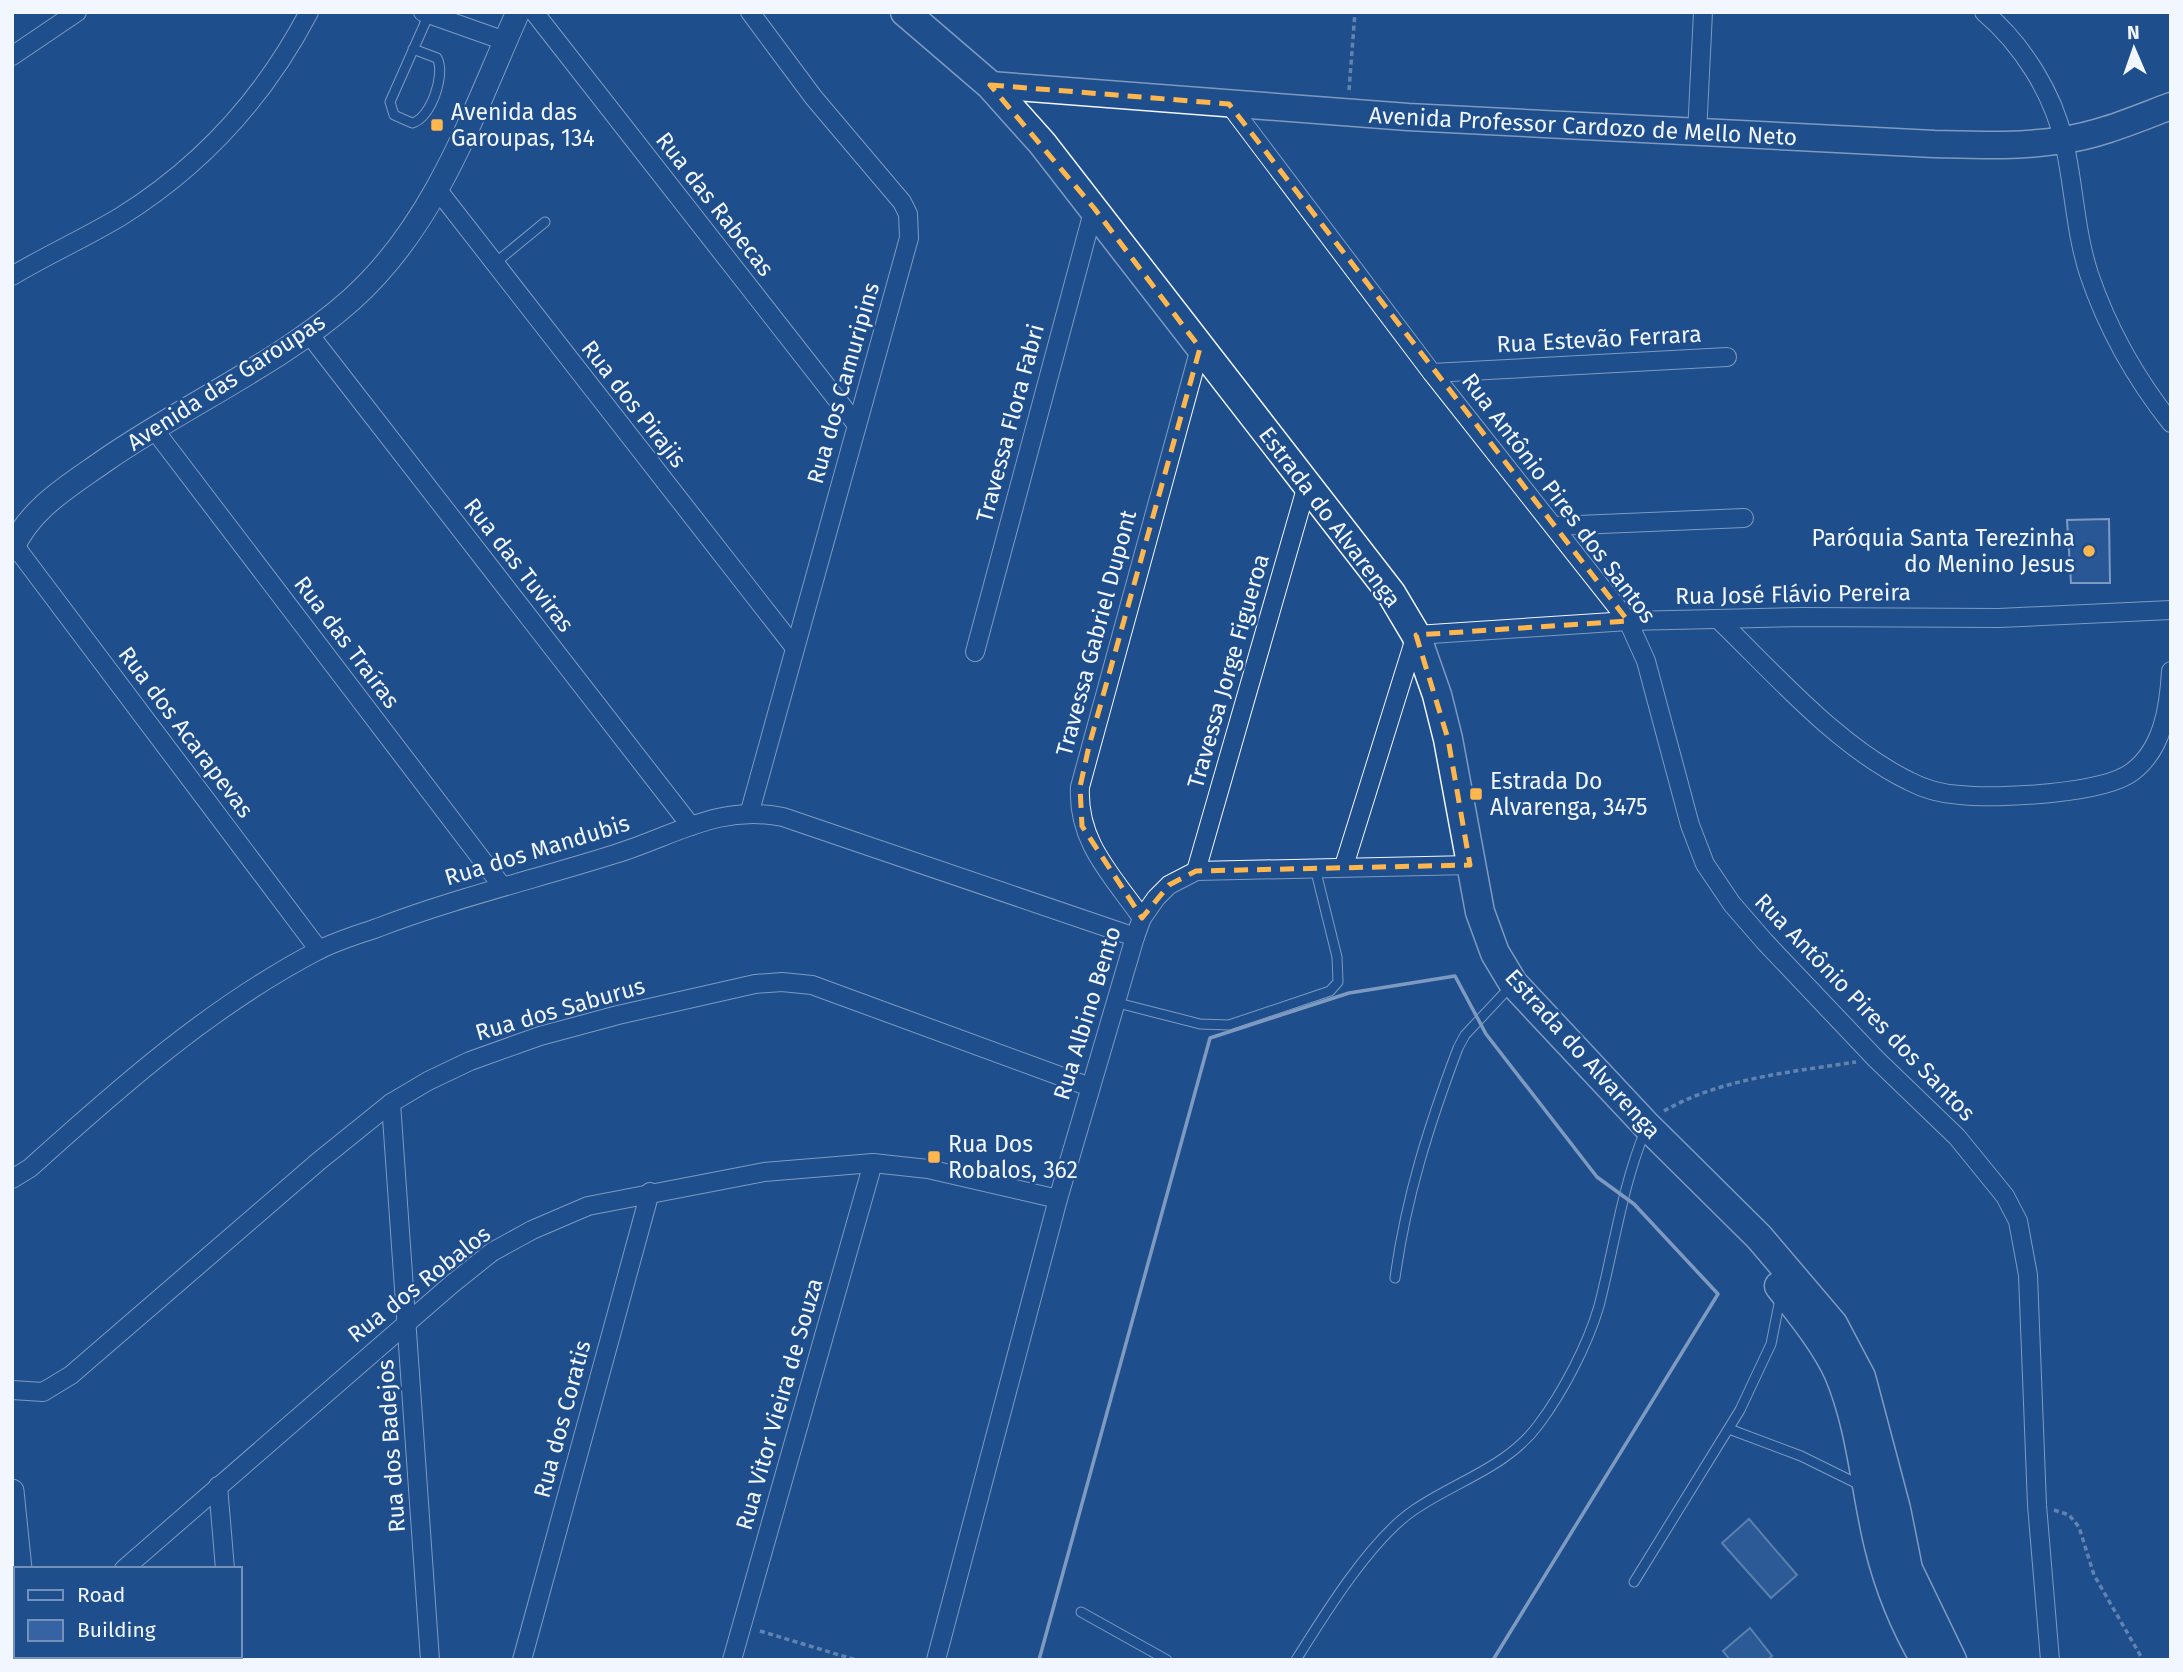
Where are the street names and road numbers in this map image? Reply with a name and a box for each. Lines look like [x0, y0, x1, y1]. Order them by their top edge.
street label: Avenida Professor Cardozo de Mello Neto [1368, 101, 1798, 151]
street label: Rua das Rabecas [650, 126, 780, 282]
street label: Rua dos Camuripins [801, 279, 885, 487]
street label: Avenida das Garoupas [122, 307, 330, 457]
street label: Rua Estevão Ferrara [1496, 320, 1702, 358]
street label: Travessa Flora Fabri [970, 321, 1050, 525]
street label: Rua dos Pirajis [576, 335, 692, 473]
street label: Rua Antônio Pires dos Santos [1456, 368, 1662, 628]
street label: Estrada do Alvarenga [1253, 421, 1407, 613]
street label: Rua das Tuviras [458, 493, 580, 637]
street label: Travessa Gabriel Dupont [1050, 506, 1142, 759]
street label: Travessa Jorge Figueroa [1181, 551, 1275, 791]
street label: Rua das Traíras [288, 570, 406, 714]
street label: Rua José Flávio Pereira [1675, 578, 1911, 610]
street label: Rua dos Acarapevas [113, 641, 259, 823]
street label: Rua dos Mandubis [441, 809, 633, 891]
street label: Rua Antônio Pires dos Santos [1749, 887, 1981, 1127]
street label: Rua Albino Bento [1047, 923, 1127, 1103]
street label: Estrada do Alvarenga [1499, 963, 1667, 1145]
street label: Rua dos Saburus [472, 971, 648, 1047]
street label: Rua dos Robalos [342, 1220, 496, 1348]
street label: Rua Vitor Vieira de Souza [730, 1275, 828, 1533]
street label: Rua dos Coratis [528, 1337, 596, 1501]
street label: Rua dos Badejos [371, 1359, 411, 1533]

